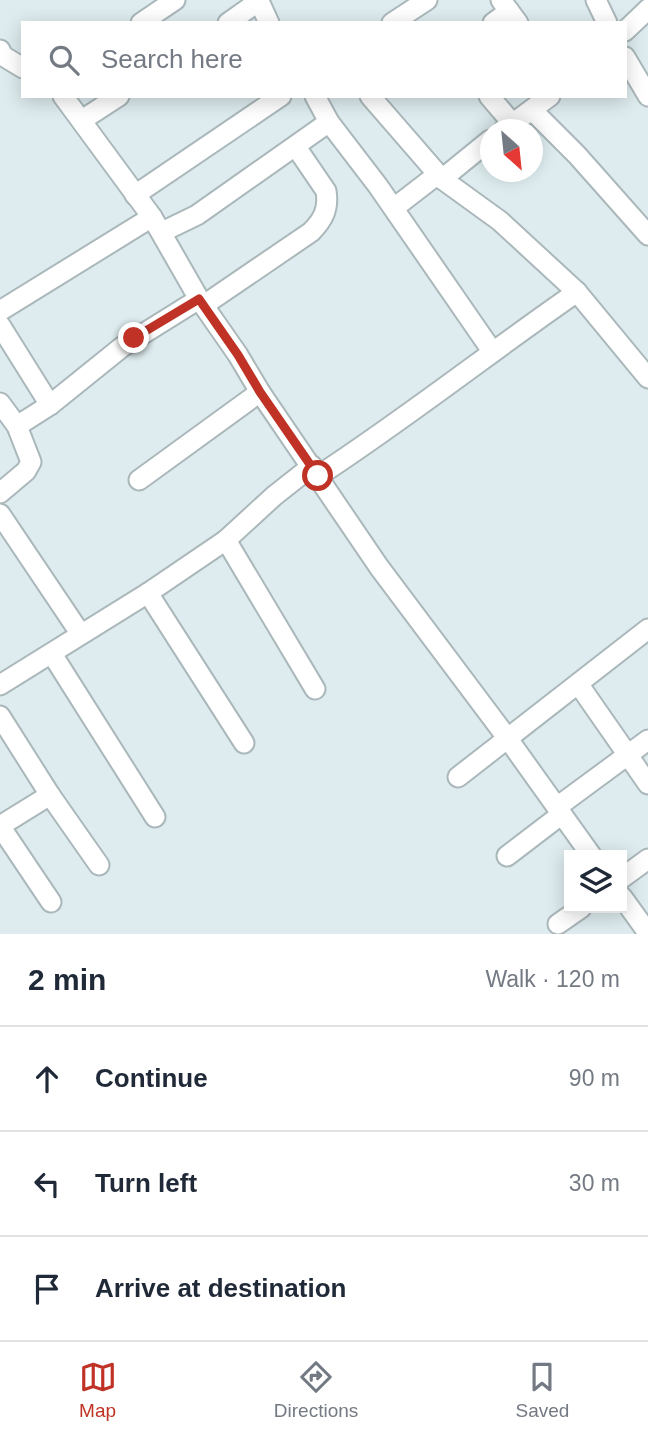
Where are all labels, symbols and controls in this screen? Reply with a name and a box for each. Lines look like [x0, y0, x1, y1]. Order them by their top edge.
search box [21, 21, 627, 98]
icon: search [45, 41, 83, 79]
text: Search here [101, 44, 243, 74]
north arrow [480, 119, 543, 182]
route end [118, 322, 149, 353]
route start [302, 460, 333, 491]
map controls [564, 850, 627, 913]
button: layers [564, 850, 627, 913]
text: 2 min [28, 963, 106, 996]
text: Walk · 120 m [485, 966, 620, 992]
icon: ahead [28, 1060, 66, 1098]
text: Continue [95, 1063, 208, 1093]
text: 90 m [569, 1065, 620, 1091]
icon: left [28, 1165, 66, 1203]
text: Turn left [95, 1168, 197, 1198]
text: 30 m [569, 1170, 620, 1196]
icon: arrive [28, 1270, 66, 1308]
text: Arrive at destination [95, 1273, 346, 1303]
tab: Map [79, 1358, 117, 1422]
tab: Directions [274, 1358, 358, 1422]
tab: Saved [515, 1358, 569, 1422]

